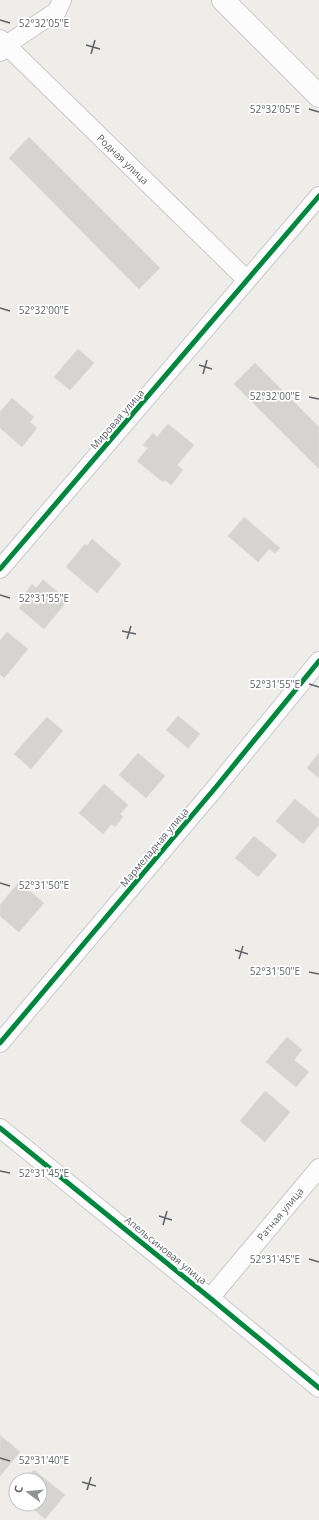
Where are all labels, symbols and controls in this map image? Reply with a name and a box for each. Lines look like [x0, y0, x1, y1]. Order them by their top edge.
text: 52°32'05"E [19, 16, 69, 30]
text: 52°32'05"E [250, 102, 300, 116]
street label: Родная улица [94, 131, 152, 187]
text: 52°32'00"E [19, 303, 69, 317]
street label: Мировая улица [87, 386, 147, 452]
text: 52°32'00"E [250, 389, 300, 403]
text: 52°31'55"E [19, 591, 69, 605]
text: 52°31'55"E [250, 677, 300, 691]
street label: Мармеладная улица [117, 804, 191, 890]
text: 52°31'50"E [19, 878, 69, 892]
text: 52°31'50"E [250, 964, 300, 978]
text: 52°31'45"E [19, 1166, 69, 1180]
street label: Ратная улица [254, 1185, 306, 1243]
street label: Апельсиновая улица [122, 1213, 210, 1287]
text: 52°31'45"E [250, 1252, 300, 1266]
text: 52°31'40"E [19, 1453, 69, 1467]
north arrow [8, 1472, 48, 1512]
text: С [10, 1484, 26, 1495]

